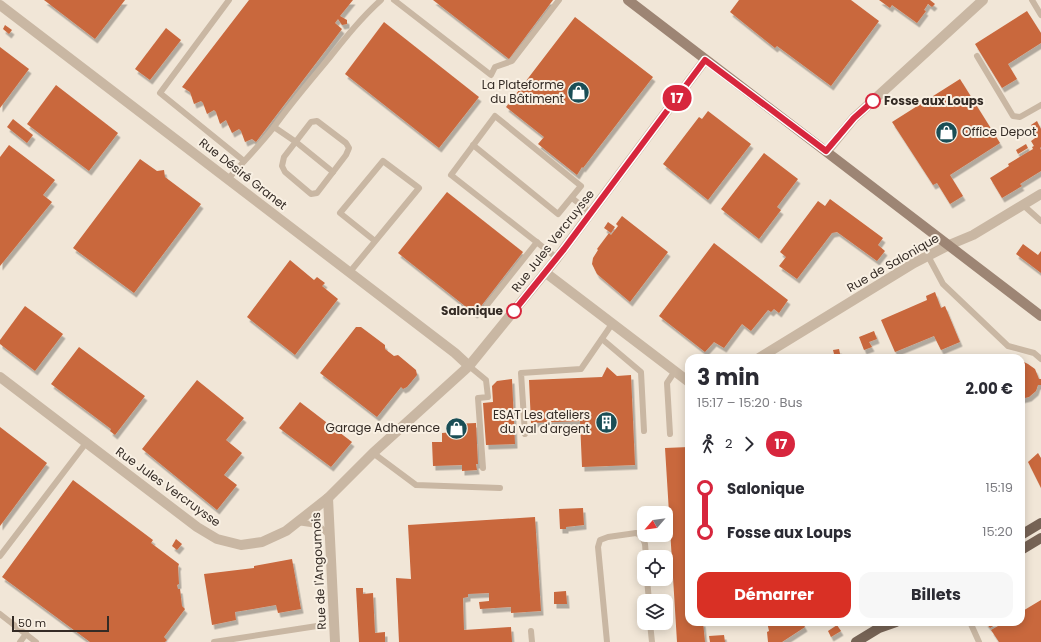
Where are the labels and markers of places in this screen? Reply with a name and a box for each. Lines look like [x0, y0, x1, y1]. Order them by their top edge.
place label: La Plateforme du Bâtiment [482, 76, 564, 107]
shop icon: La Plateforme du Bâtiment [566, 79, 592, 105]
place label: Fosse aux Loups [884, 92, 984, 109]
marker: Fosse aux Loups [865, 93, 881, 109]
shop icon: Office Depot [933, 119, 959, 145]
place label: Office Depot [962, 123, 1036, 140]
place label: Salonique [441, 302, 504, 319]
marker: Salonique [506, 303, 522, 319]
place label: ESAT Les ateliers du val d'argent [493, 406, 590, 437]
building icon: ESAT Les ateliers du val d'argent [593, 409, 619, 435]
shop icon: Garage Adherence [443, 415, 469, 441]
place label: Garage Adherence [326, 419, 440, 436]

